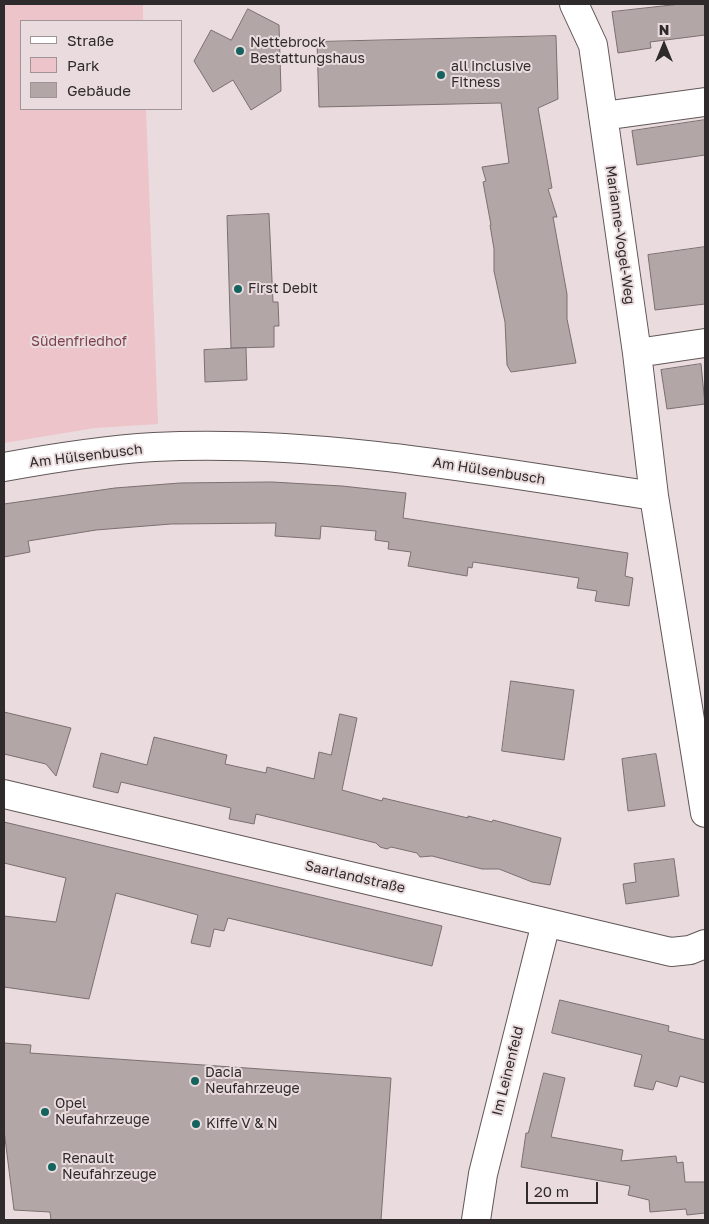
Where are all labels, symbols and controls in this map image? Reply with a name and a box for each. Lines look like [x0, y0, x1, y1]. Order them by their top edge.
legend [20, 20, 182, 110]
north arrow [639, 20, 689, 70]
text: N [659, 21, 669, 38]
text: Straße [67, 31, 114, 49]
place label: Nettebrock Bestattungshaus [250, 35, 365, 68]
marker: Nettebrock Bestattungshaus [234, 45, 246, 57]
text: Park [67, 56, 99, 74]
place label: all inclusive Fitness [451, 59, 531, 92]
marker: all inclusive Fitness [435, 69, 447, 81]
text: Gebäude [67, 81, 131, 99]
street label: Marianne-Vogel-Weg [602, 164, 638, 306]
place label: First Debit [248, 281, 318, 297]
marker: First Debit [232, 283, 244, 295]
park label: Südenfriedhof [31, 334, 127, 350]
street label: Am Hülsenbusch [29, 441, 143, 471]
street label: Am Hülsenbusch [432, 454, 546, 488]
street label: Saarlandstraße [303, 857, 407, 897]
street label: Im Leinenfeld [489, 1025, 527, 1117]
place label: Dacia Neufahrzeuge [205, 1065, 300, 1098]
marker: Dacia Neufahrzeuge [189, 1075, 201, 1087]
place label: Opel Neufahrzeuge [55, 1096, 150, 1128]
marker: Opel Neufahrzeuge [39, 1106, 51, 1118]
place label: Kiffe V & N [206, 1116, 278, 1132]
marker: Kiffe V & N [190, 1118, 202, 1130]
place label: Renault Neufahrzeuge [62, 1151, 157, 1184]
marker: Renault Neufahrzeuge [46, 1161, 58, 1173]
scale bar [529, 1172, 602, 1204]
text: 20 m [534, 1182, 569, 1200]

